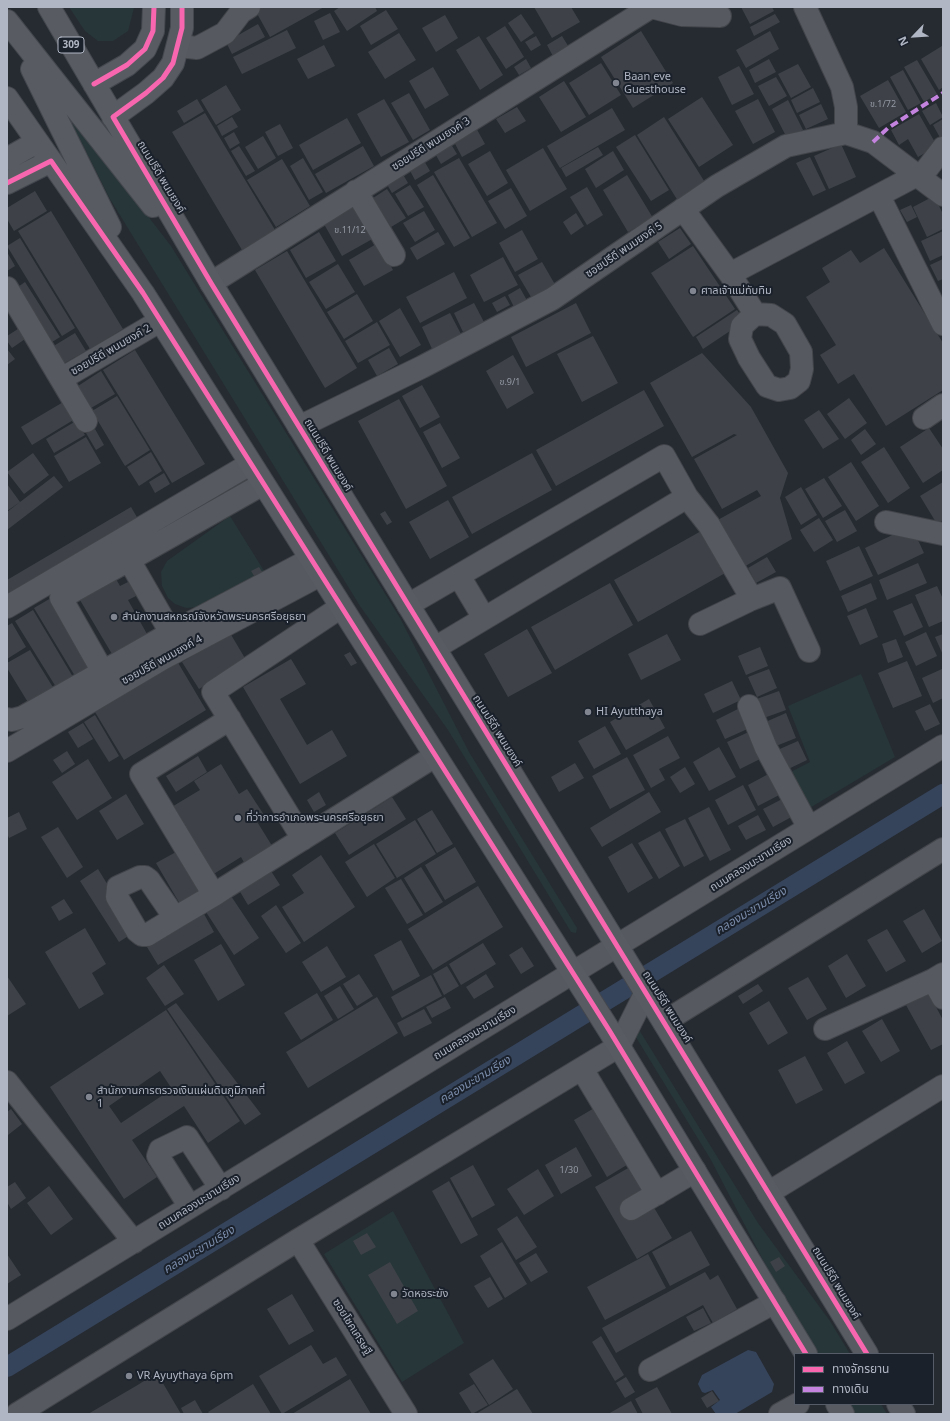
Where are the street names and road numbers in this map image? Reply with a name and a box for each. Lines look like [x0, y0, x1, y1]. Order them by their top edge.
road number: 309 [58, 37, 84, 53]
street label: ซอยปรีดี พนมยงค์ 3 [389, 115, 473, 173]
street label: ถนนปรีดี พนมยงค์ [134, 138, 188, 216]
street label: ซอยปรีดี พนมยงค์ 5 [583, 219, 665, 281]
street label: ซอยปรีดี พนมยงค์ 2 [69, 322, 153, 378]
street label: ถนนปรีดี พนมยงค์ [301, 416, 355, 494]
street label: ซอยปรีดี พนมยงค์ 4 [119, 632, 205, 688]
street label: ถนนปรีดี พนมยงค์ [470, 693, 524, 769]
street label: ถนนคลองมะขามเรียง [708, 833, 794, 895]
street label: ถนนปรีดี พนมยงค์ [640, 969, 694, 1045]
street label: ถนนคลองมะขามเรียง [431, 1003, 519, 1063]
street label: ถนนคลองมะขามเรียง [156, 1171, 242, 1233]
street label: ถนนปรีดี พนมยงค์ [809, 1244, 863, 1322]
street label: ซอยโชคเศรษฐี [330, 1297, 374, 1357]

